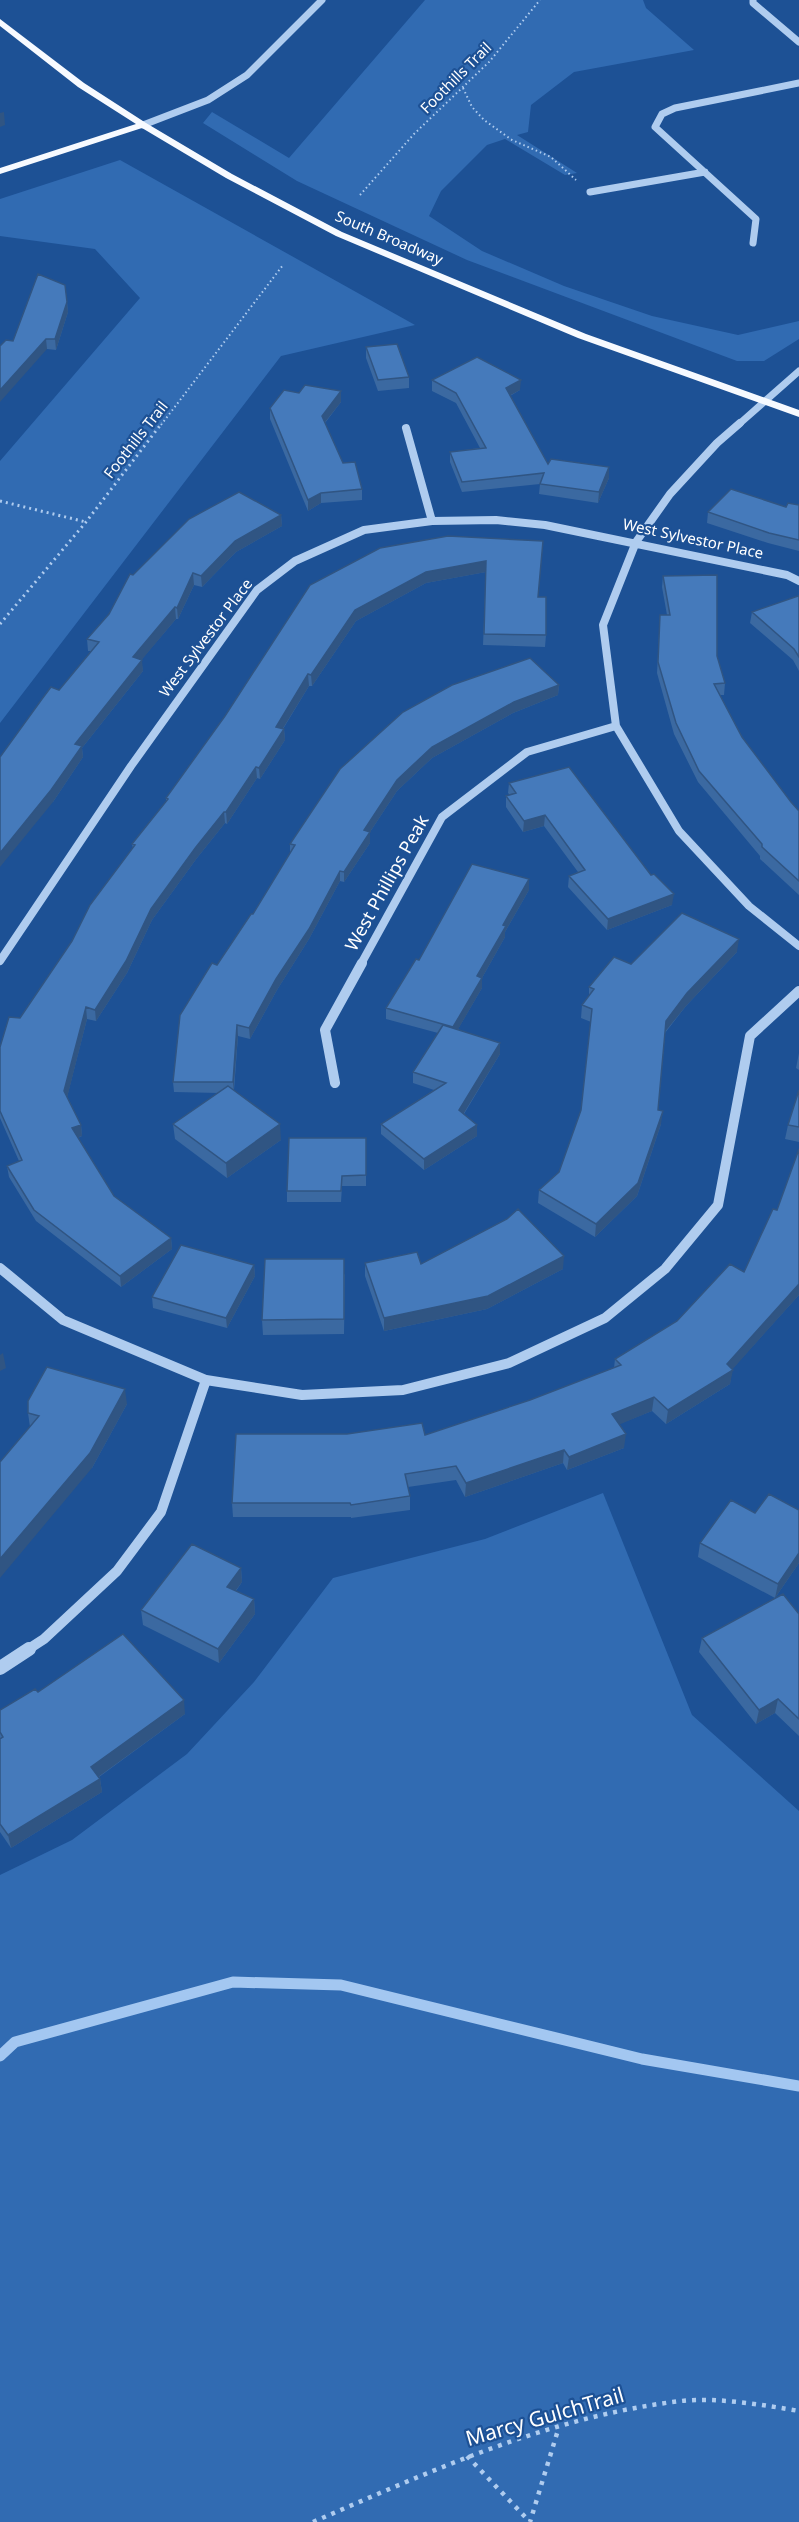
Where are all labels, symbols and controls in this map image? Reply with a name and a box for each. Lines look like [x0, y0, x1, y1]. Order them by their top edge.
street label: Foothills Trail [415, 37, 495, 117]
street label: South Broadway [332, 205, 447, 269]
street label: Foothills Trail [99, 397, 172, 482]
street label: West Sylvestor Place [621, 513, 765, 563]
street label: West Sylvestor Place [154, 574, 256, 701]
street label: West Phillips Peak [339, 810, 434, 955]
street label: Marcy GulchTrail [462, 2380, 627, 2452]

